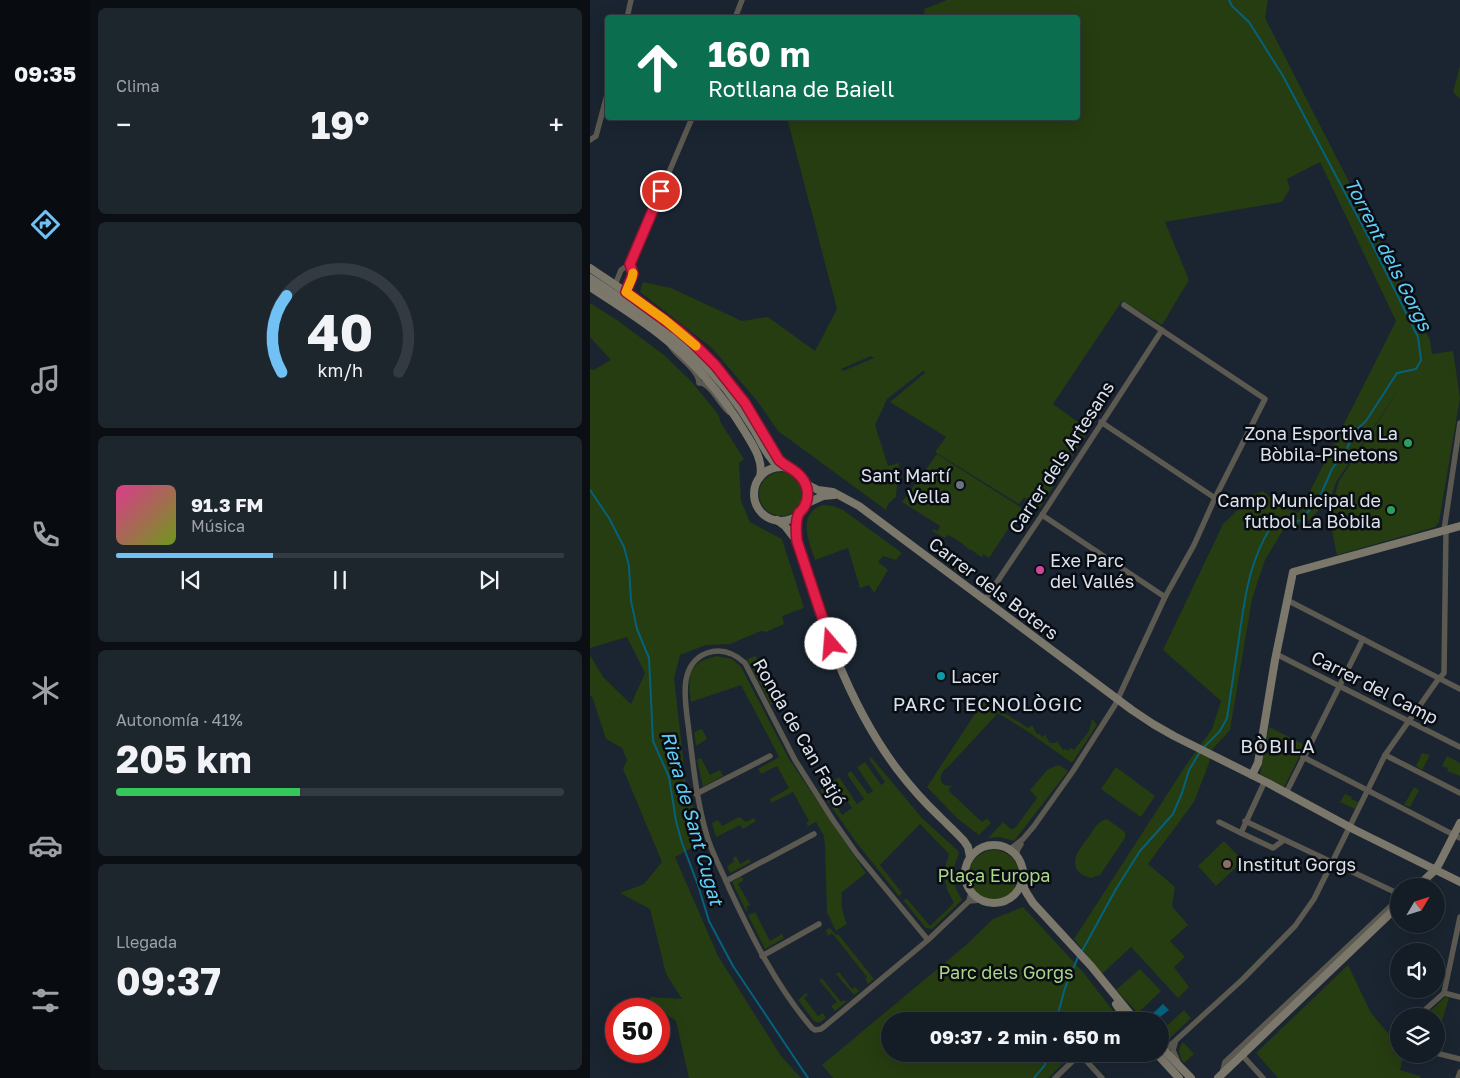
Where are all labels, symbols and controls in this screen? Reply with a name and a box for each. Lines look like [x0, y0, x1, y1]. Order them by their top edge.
text: 160 m [708, 33, 810, 75]
icon: ahead [625, 35, 690, 100]
text: 09:35 [14, 60, 76, 87]
text: Rotllana de Baiell [708, 75, 894, 102]
text: Clima [116, 76, 160, 96]
text: 19° [311, 102, 369, 147]
text: − [116, 108, 131, 141]
text: + [549, 108, 564, 141]
pin [640, 170, 682, 212]
water label: Torrent dels Gorgs [1341, 174, 1438, 335]
icon: arrive [647, 177, 675, 205]
icon: directions [28, 207, 63, 242]
text: 40 [307, 300, 373, 362]
text: km/h [317, 359, 363, 381]
icon: music [28, 362, 63, 397]
street label: Carrer dels Artesans [1004, 377, 1118, 537]
place label: Zona Esportiva La Bòbila-Pinetons [1244, 422, 1398, 465]
marker: Zona Esportiva La Bòbila-Pinetons [1402, 437, 1414, 449]
place label: Sant Martí Vella [861, 464, 951, 507]
marker: Sant Martí Vella [954, 479, 966, 491]
place label: Camp Municipal de futbol La Bòbila [1217, 489, 1381, 532]
text: 91.3 FM [191, 493, 264, 516]
marker: Camp Municipal de futbol La Bòbila [1385, 504, 1397, 516]
text: Música [191, 516, 245, 536]
icon: phone [28, 517, 63, 552]
street label: Carrer dels Boters [925, 532, 1063, 644]
place label: Exe Parc del Vallés [1050, 549, 1134, 592]
marker: Exe Parc del Vallés [1034, 564, 1046, 576]
icon: previous [177, 566, 205, 594]
icon: pause [326, 566, 354, 594]
icon: next [475, 566, 503, 594]
position arrow [804, 617, 856, 669]
street label: Carrer del Camp [1308, 646, 1442, 728]
street label: Ronda de Can Fatjó [749, 654, 851, 810]
place label: Lacer [951, 665, 999, 687]
marker: Lacer [935, 670, 947, 682]
icon: climate [28, 673, 63, 708]
district label: PARC TECNOLÒGIC [893, 692, 1083, 715]
text: Autonomía · 41% [116, 710, 243, 730]
water label: Riera de Sant Cugat [657, 728, 730, 910]
district label: BÒBILA [1240, 734, 1316, 757]
text: 205 km [116, 736, 252, 781]
icon: car [28, 828, 63, 863]
place label: Institut Gorgs [1237, 853, 1356, 875]
marker: Institut Gorgs [1221, 858, 1233, 870]
park label: Plaça Europa [938, 864, 1050, 886]
north arrow [1390, 878, 1445, 932]
map controls [1390, 878, 1445, 1063]
text: Llegada [116, 932, 177, 952]
button: sound [1390, 943, 1445, 998]
text: 09:37 [116, 958, 221, 1003]
park label: Parc dels Gorgs [938, 961, 1074, 983]
icon: filters [28, 983, 63, 1018]
speed limit sign: 50 [605, 998, 670, 1063]
button: layers [1390, 1008, 1445, 1063]
text: 09:37 · 2 min · 650 m [930, 1025, 1120, 1048]

